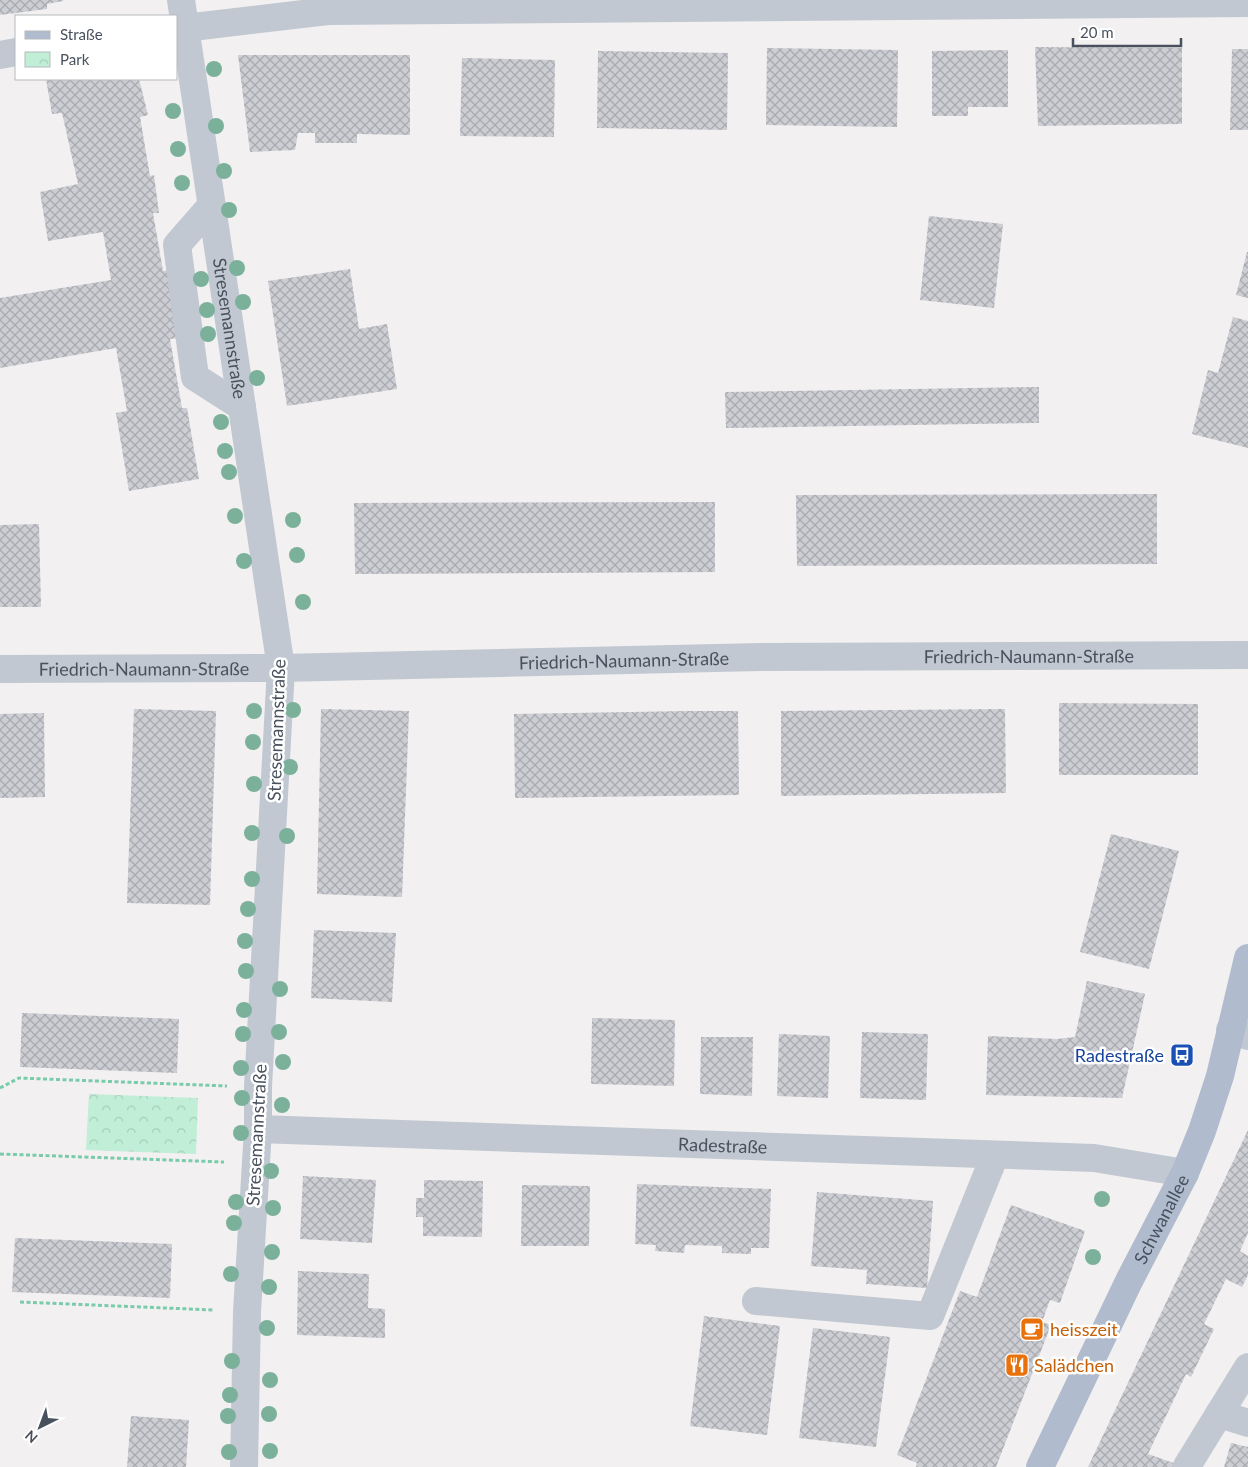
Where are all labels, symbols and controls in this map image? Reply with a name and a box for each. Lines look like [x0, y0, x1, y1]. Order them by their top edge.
legend [15, 15, 178, 80]
scale bar [1073, 15, 1180, 47]
text: 20 m [1080, 23, 1114, 41]
text: Straße [60, 25, 103, 43]
text: Park [60, 50, 90, 68]
street label: Stresemannstraße [209, 256, 252, 400]
street label: Friedrich-Naumann-Straße [924, 644, 1134, 667]
street label: Friedrich-Naumann-Straße [519, 647, 729, 674]
street label: Friedrich-Naumann-Straße [39, 657, 249, 680]
street label: Stresemannstraße [263, 659, 289, 801]
bus stop icon: Radestraße [1169, 1042, 1195, 1068]
place label: Radestraße [1075, 1044, 1164, 1066]
street label: Stresemannstraße [241, 1063, 271, 1207]
street label: Radestraße [678, 1133, 768, 1158]
street label: Schwanallee [1129, 1171, 1193, 1268]
cafe icon: heisszeit [1019, 1316, 1045, 1342]
place label: heisszeit [1050, 1318, 1118, 1340]
restaurant icon: Salädchen [1004, 1352, 1030, 1378]
place label: Salädchen [1034, 1354, 1114, 1376]
north arrow [15, 1402, 65, 1452]
text: N [21, 1427, 41, 1447]

